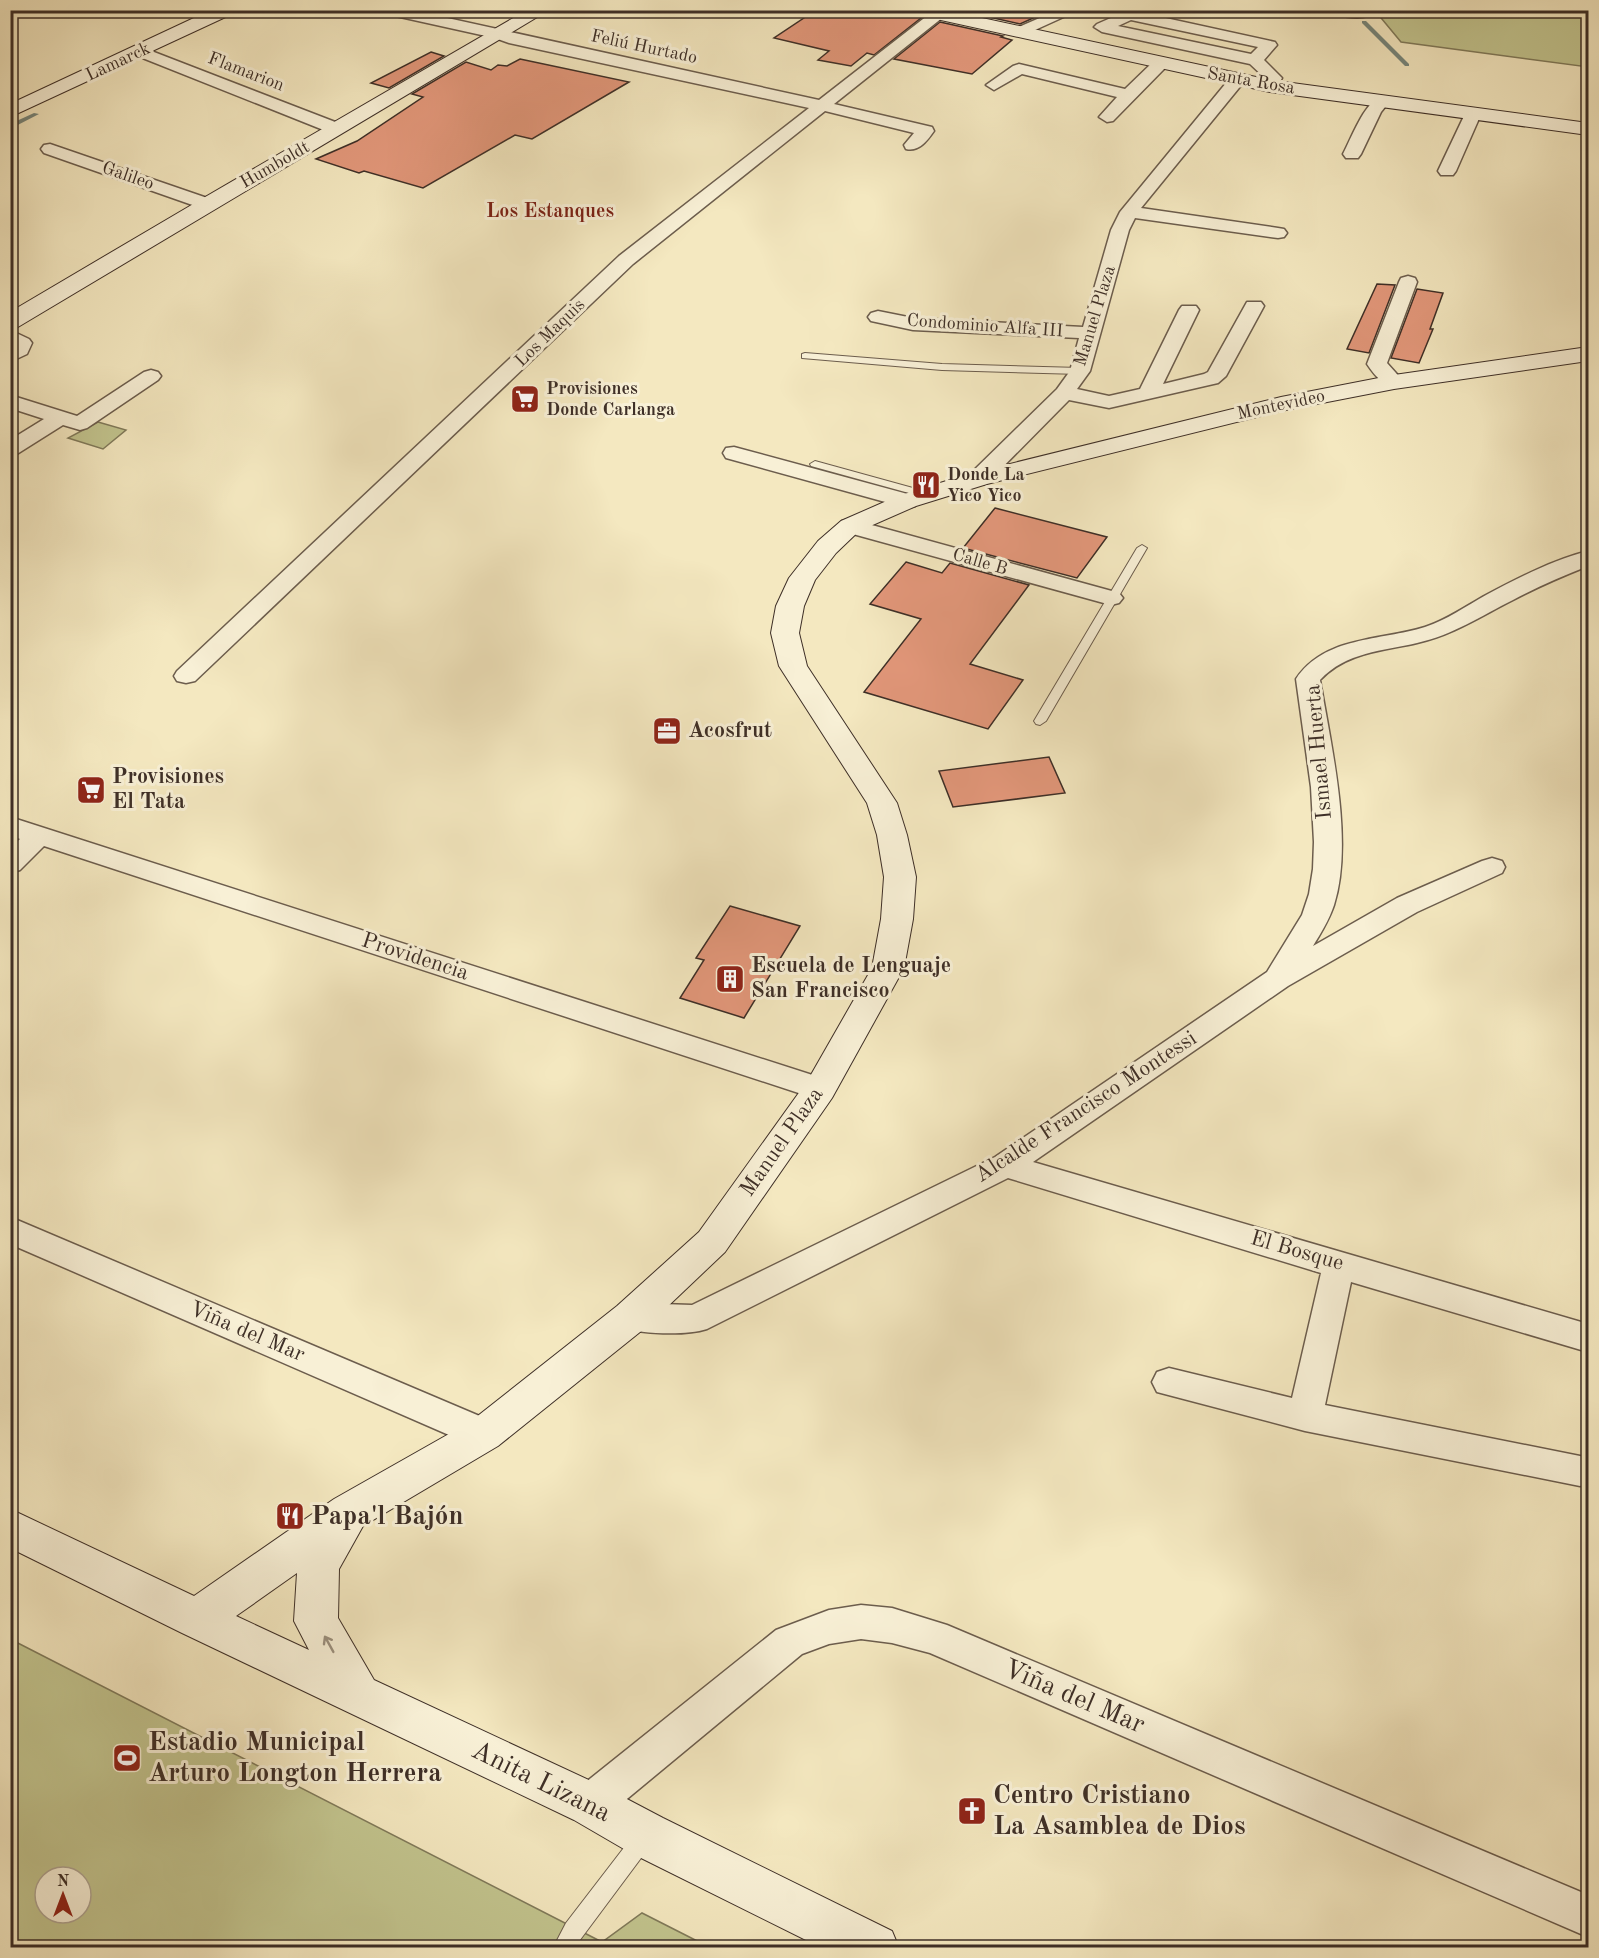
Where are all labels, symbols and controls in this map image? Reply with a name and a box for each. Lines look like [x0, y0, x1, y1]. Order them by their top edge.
street label: Feliú Hurtado [589, 27, 699, 67]
street label: Lamarck [83, 39, 153, 85]
street label: Flamarion [205, 49, 287, 95]
street label: Santa Rosa [1206, 64, 1296, 98]
street label: Humboldt [237, 138, 313, 192]
street label: Galileo [100, 159, 156, 193]
district label: Los Estanques [486, 202, 614, 222]
street label: Manuel Plaza [1071, 263, 1119, 369]
street label: Los Maquis [512, 295, 588, 370]
street label: Condominio Alfa III [906, 312, 1064, 340]
place label: Provisiones Donde Carlanga [546, 380, 675, 419]
supermarket icon: Provisiones Donde Carlanga [509, 383, 541, 415]
street label: Montevideo [1235, 387, 1327, 423]
place label: Donde La Yico Yico [947, 466, 1025, 505]
restaurant icon: Donde La Yico Yico [910, 469, 942, 501]
street label: Calle B [950, 546, 1010, 578]
street label: Ismael Huerta [1302, 683, 1336, 820]
office icon: Acosfrut [651, 715, 683, 747]
place label: Acosfrut [688, 720, 772, 742]
place label: Provisiones El Tata [112, 766, 224, 813]
supermarket icon: Provisiones El Tata [75, 774, 107, 806]
street label: Providencia [359, 929, 472, 985]
place label: Escuela de Lenguaje San Francisco [751, 955, 951, 1002]
building icon: Escuela de Lenguaje San Francisco [714, 963, 746, 995]
street label: Alcalde Francisco Montessi [971, 1027, 1201, 1187]
street label: Manuel Plaza [736, 1083, 828, 1201]
street label: El Bosque [1248, 1227, 1346, 1275]
street label: Viña del Mar [186, 1298, 308, 1366]
restaurant icon: Papa'l Bajón [274, 1500, 306, 1532]
place label: Papa'l Bajón [311, 1503, 463, 1530]
one-way arrow [323, 1636, 335, 1653]
street label: Viña del Mar [999, 1655, 1149, 1739]
place label: Estadio Municipal Arturo Longton Herrera [148, 1729, 442, 1787]
street label: Anita Lizana [467, 1737, 615, 1827]
sports icon: Estadio Municipal Arturo Longton Herrera [111, 1742, 143, 1774]
place label: Centro Cristiano La Asamblea de Dios [993, 1782, 1246, 1840]
church icon: Centro Cristiano La Asamblea de Dios [956, 1795, 988, 1827]
north arrow [33, 1865, 93, 1925]
text: N [57, 1874, 70, 1890]

